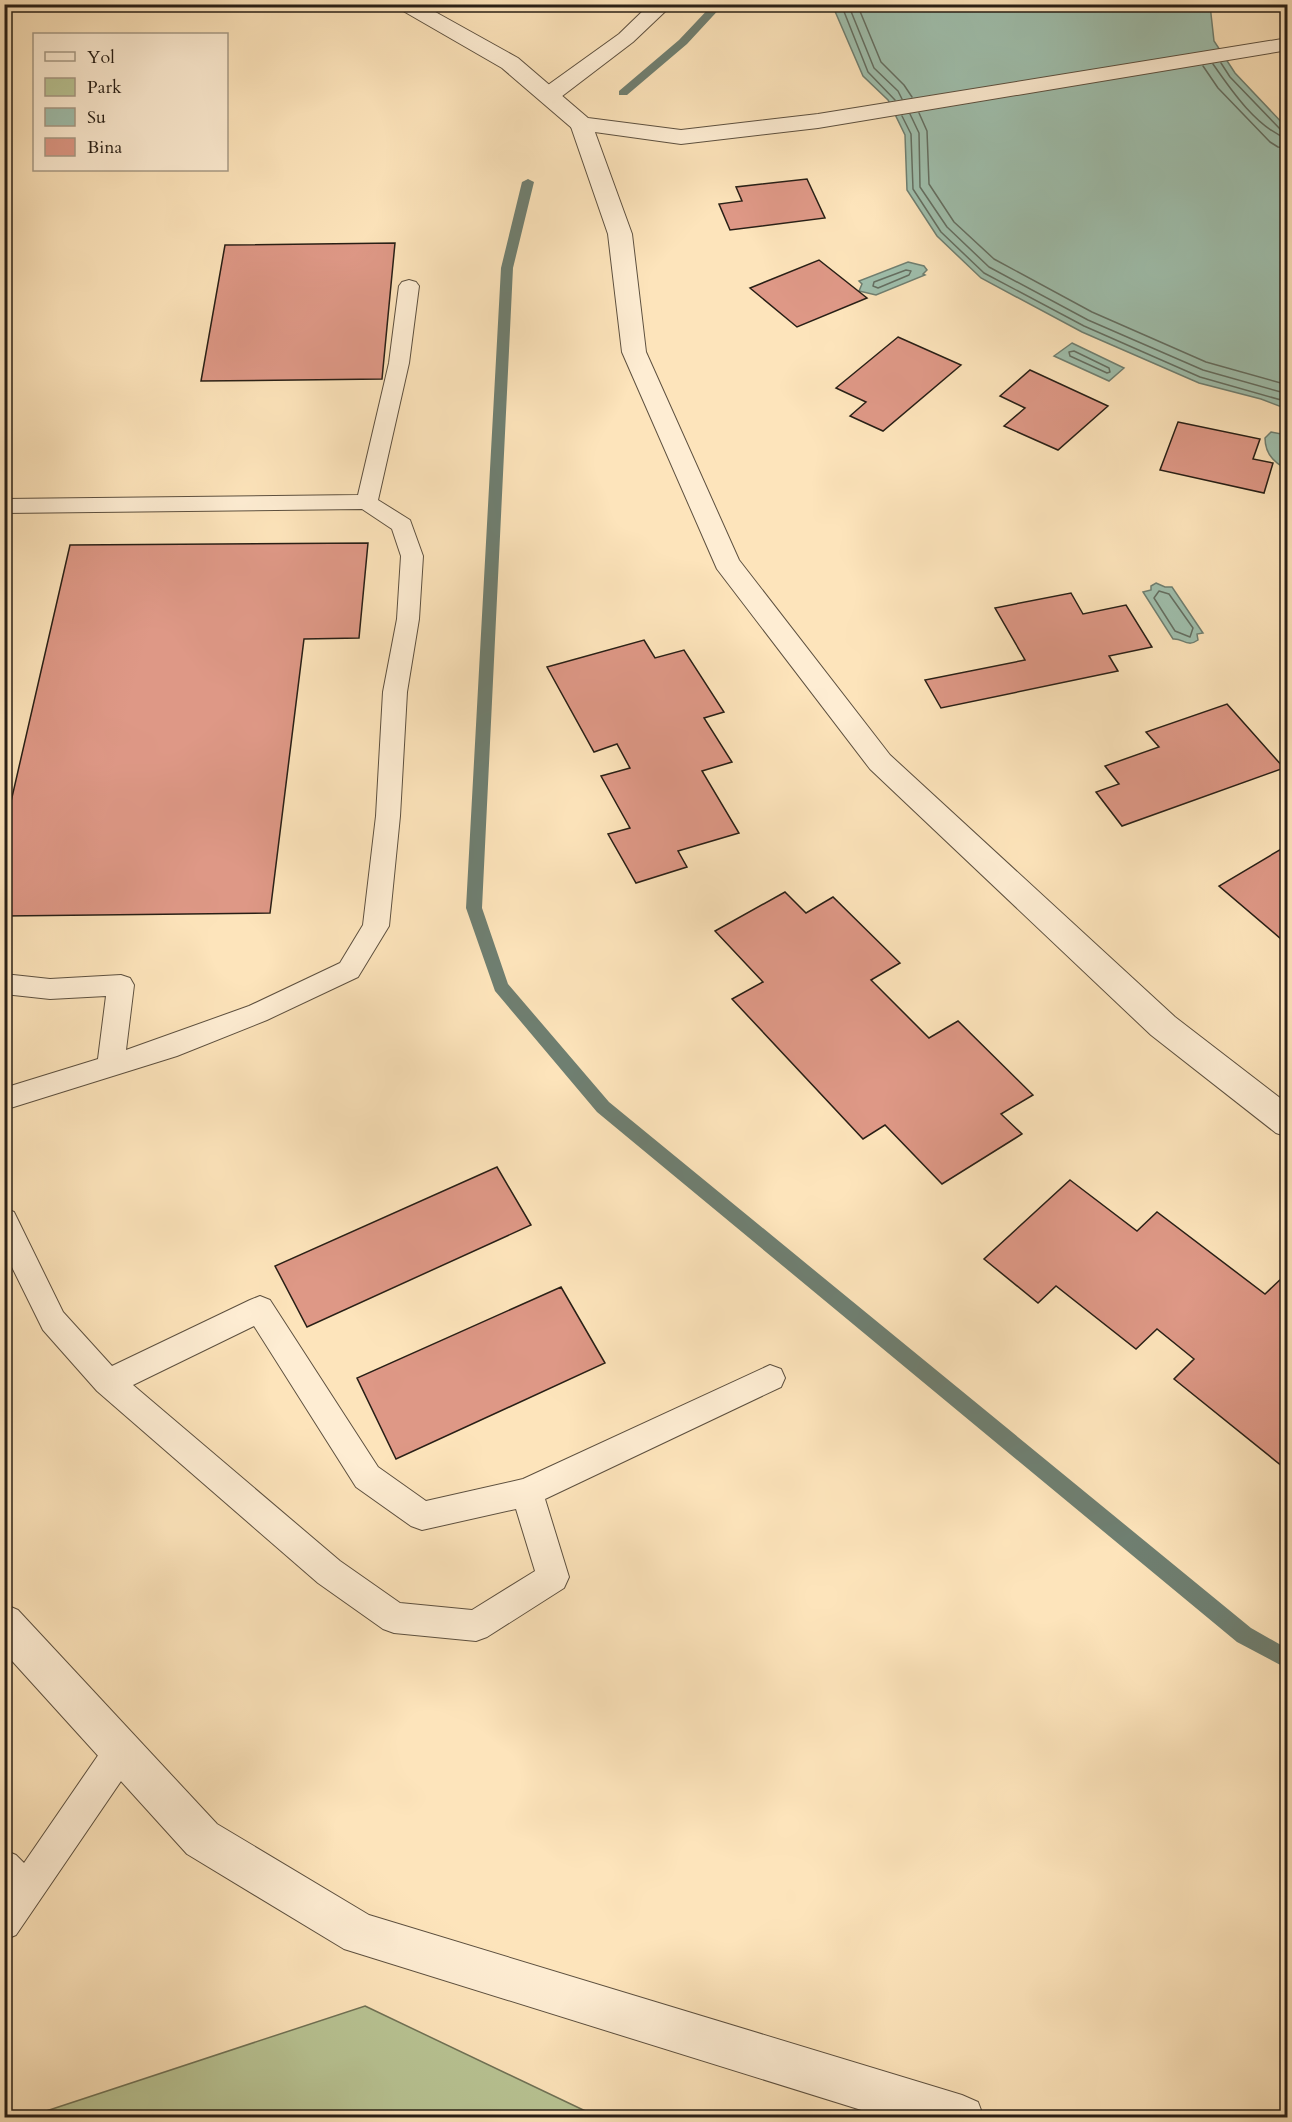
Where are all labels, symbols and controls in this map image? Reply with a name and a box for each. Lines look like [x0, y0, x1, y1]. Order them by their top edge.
legend [33, 33, 228, 171]
text: Yol [87, 45, 115, 70]
text: Park [87, 75, 122, 100]
text: Su [87, 105, 106, 130]
text: Bina [87, 135, 123, 160]

